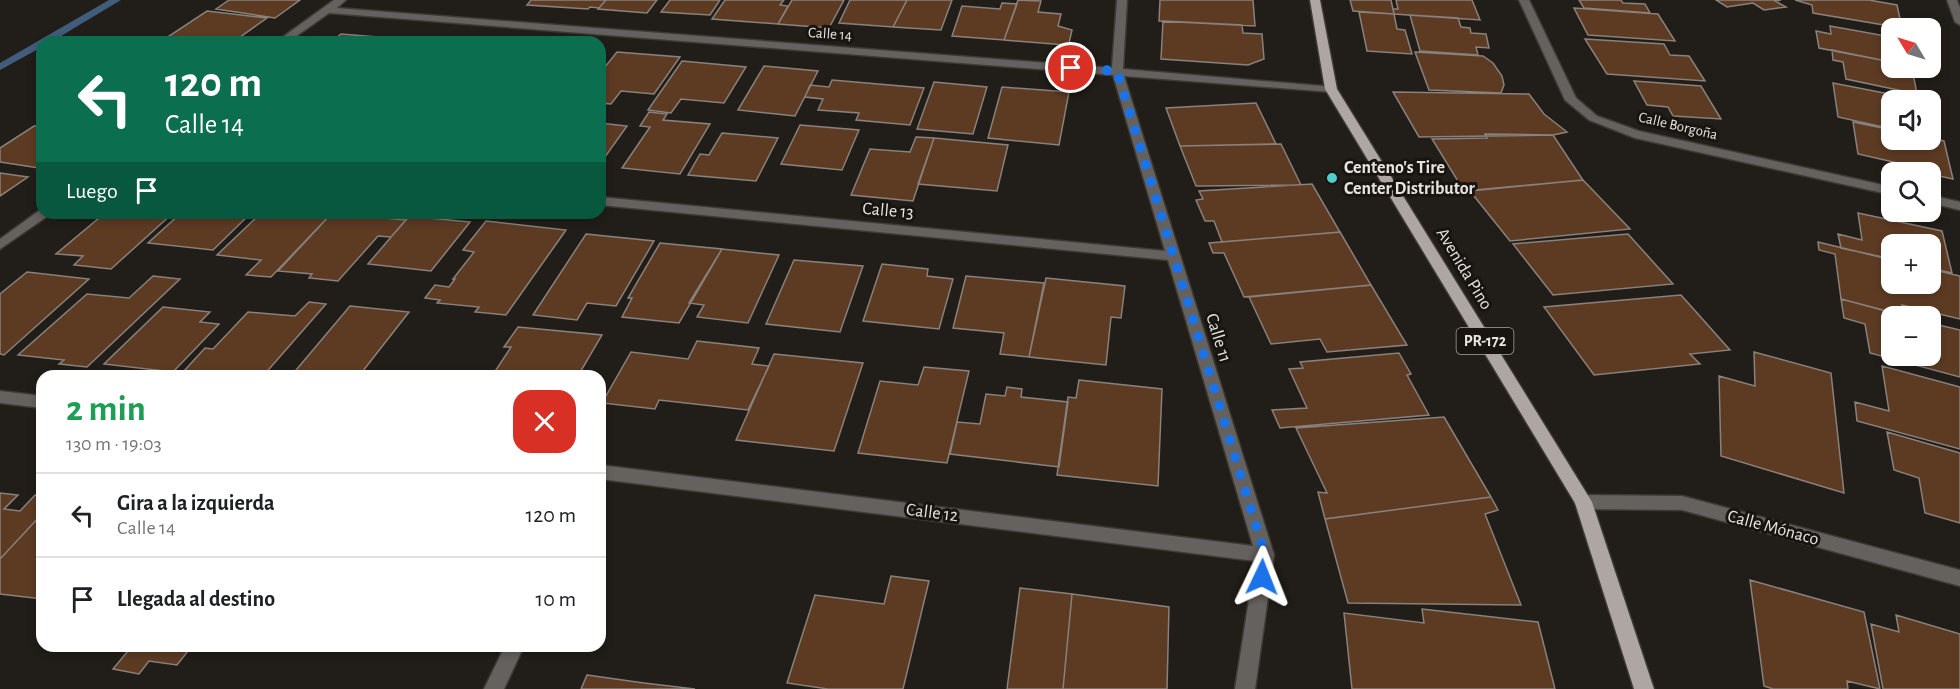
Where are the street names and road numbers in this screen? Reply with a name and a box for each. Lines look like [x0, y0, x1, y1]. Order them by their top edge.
street label: Calle 14 [808, 25, 852, 43]
street label: Calle Borgoña [1637, 110, 1719, 142]
street label: Calle 13 [862, 200, 914, 222]
street label: Avenida Pino [1433, 225, 1495, 313]
street label: Calle 11 [1202, 311, 1234, 365]
road number: PR-172 [1456, 328, 1514, 354]
street label: Calle 12 [905, 501, 959, 525]
street label: Calle Mónaco [1725, 507, 1821, 549]

